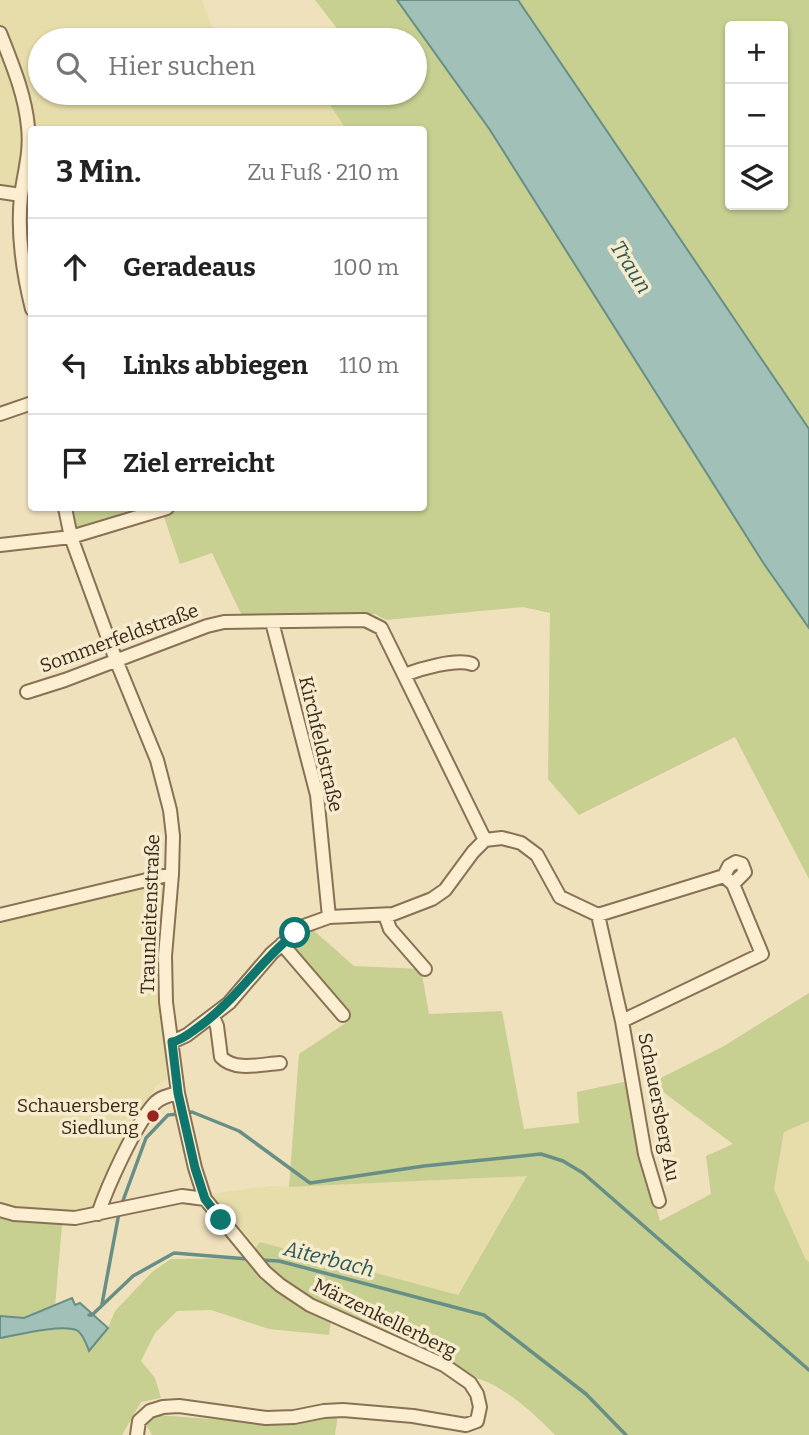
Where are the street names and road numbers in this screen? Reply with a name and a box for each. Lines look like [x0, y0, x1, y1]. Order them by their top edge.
street label: Sommerfeldstraße [37, 599, 201, 677]
street label: Kirchfeldstraße [294, 674, 348, 814]
street label: Traunleitenstraße [136, 834, 164, 994]
street label: Schauersberg Au [633, 1031, 685, 1183]
street label: Märzenkellerberg [309, 1273, 461, 1363]

